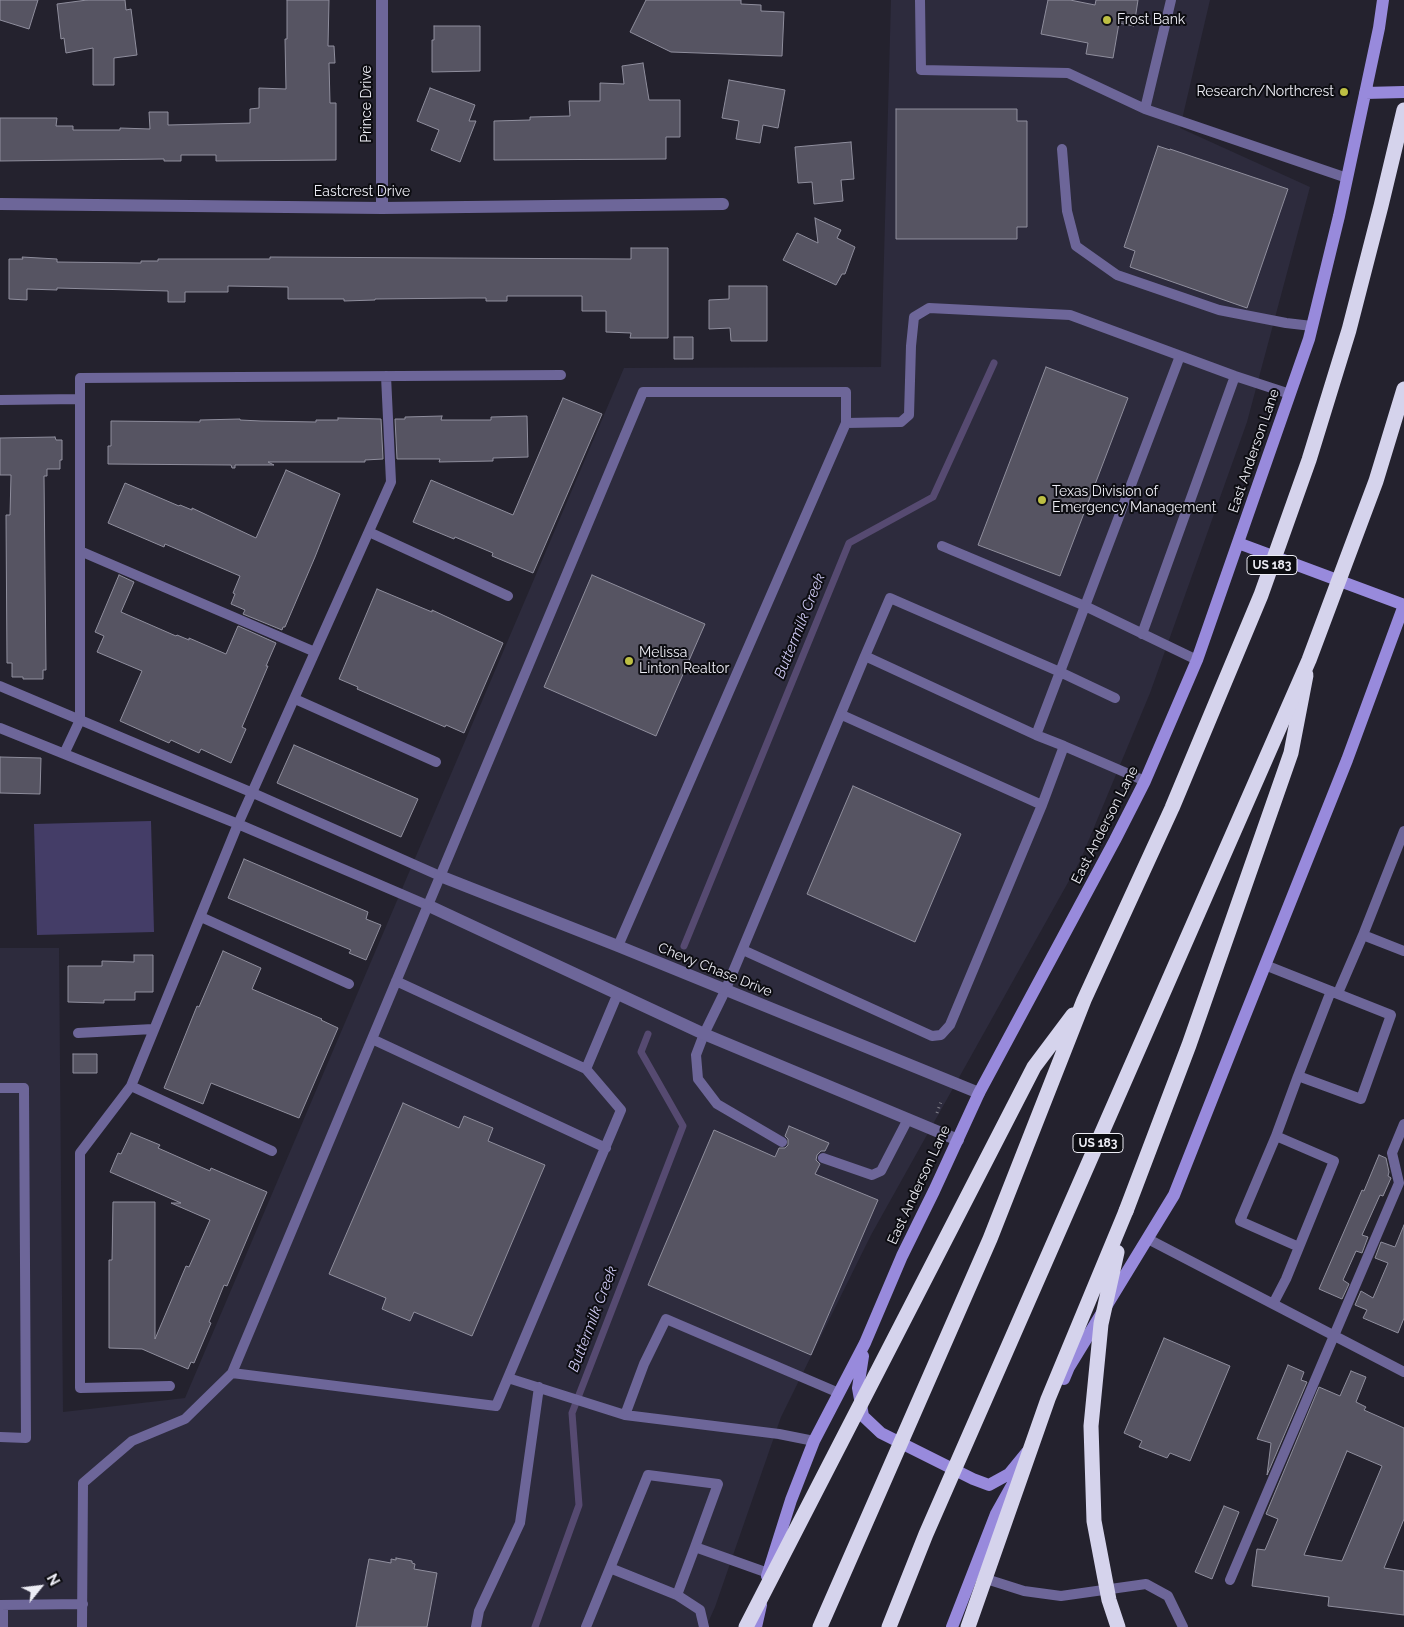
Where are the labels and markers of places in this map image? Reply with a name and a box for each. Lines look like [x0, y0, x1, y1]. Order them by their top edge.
place label: Frost Bank [1117, 12, 1185, 28]
marker: Frost Bank [1101, 14, 1113, 26]
place label: Research/Northcrest [1196, 84, 1334, 100]
marker: Research/Northcrest [1338, 86, 1350, 98]
place label: Texas Division of Emergency Management [1052, 484, 1216, 516]
marker: Texas Division of Emergency Management [1036, 494, 1048, 506]
place label: Melissa Linton Realtor [639, 645, 729, 678]
marker: Melissa Linton Realtor [623, 655, 635, 667]

